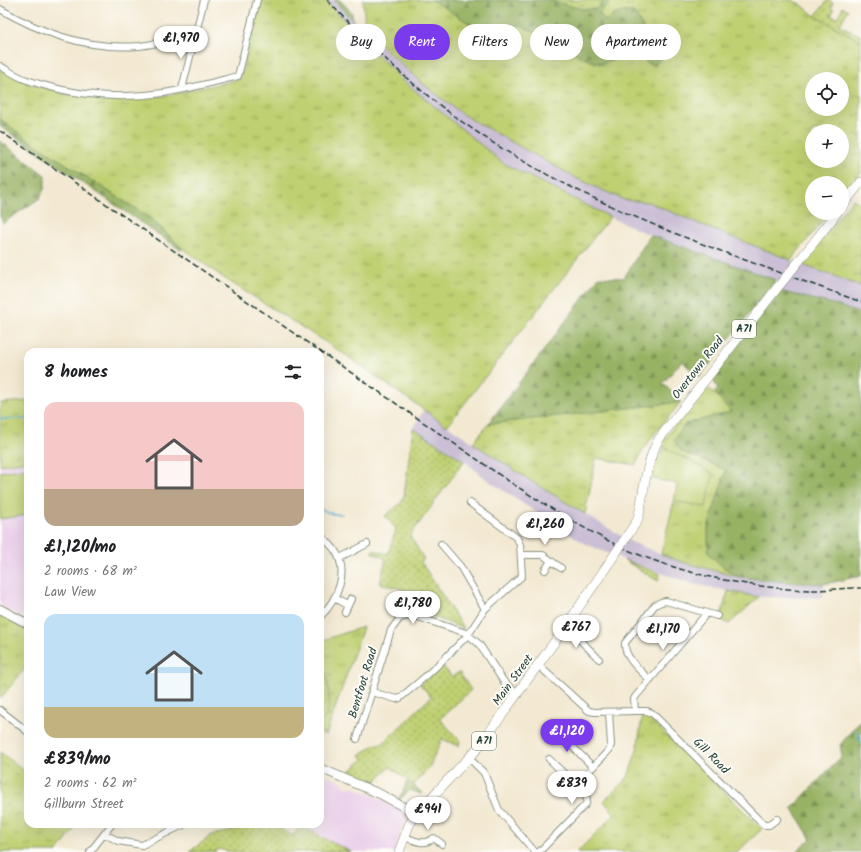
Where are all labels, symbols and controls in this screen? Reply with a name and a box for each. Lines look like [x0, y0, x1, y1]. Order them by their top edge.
chip: Buy [336, 24, 386, 60]
chip: Rent [394, 24, 450, 60]
chip: Filters [458, 24, 522, 60]
chip: New [530, 24, 583, 60]
chip: Apartment [591, 24, 681, 60]
pin: £1,970 [148, 26, 214, 60]
text: £1,970 [163, 28, 199, 49]
map controls [805, 72, 849, 220]
button: locate [805, 72, 849, 116]
button: + [805, 124, 849, 168]
button: − [805, 176, 849, 220]
road number: A71 [732, 320, 756, 338]
street label: Overtown Road [667, 332, 729, 403]
text: 8 homes [44, 359, 108, 386]
icon: filters [282, 361, 304, 383]
icon: home [138, 428, 210, 500]
pin: £1,260 [512, 512, 578, 546]
text: £1,260 [526, 514, 564, 535]
text: £1,120/mo [44, 534, 116, 561]
text: 2 rooms · 68 m² [44, 561, 137, 582]
text: Law View [44, 582, 96, 603]
pin: £1,780 [380, 591, 446, 625]
text: £1,780 [394, 593, 432, 614]
pin: £767 [552, 615, 600, 649]
text: £767 [562, 617, 590, 638]
pin: £1,170 [630, 617, 696, 651]
text: £1,170 [646, 619, 680, 640]
icon: home [138, 640, 210, 712]
street label: Bentfoot Road [343, 644, 383, 721]
street label: Main Street [488, 650, 538, 710]
pin: £1,120 [534, 719, 600, 753]
text: £1,120 [549, 721, 585, 742]
road number: A71 [472, 732, 496, 750]
street label: Gill Road [688, 733, 734, 779]
text: £839/mo [44, 746, 111, 773]
pin: £839 [548, 771, 596, 805]
text: 2 rooms · 62 m² [44, 773, 137, 794]
text: £839 [557, 773, 587, 794]
text: Gillburn Street [44, 794, 124, 815]
pin: £941 [404, 797, 452, 831]
text: £941 [414, 799, 442, 820]

